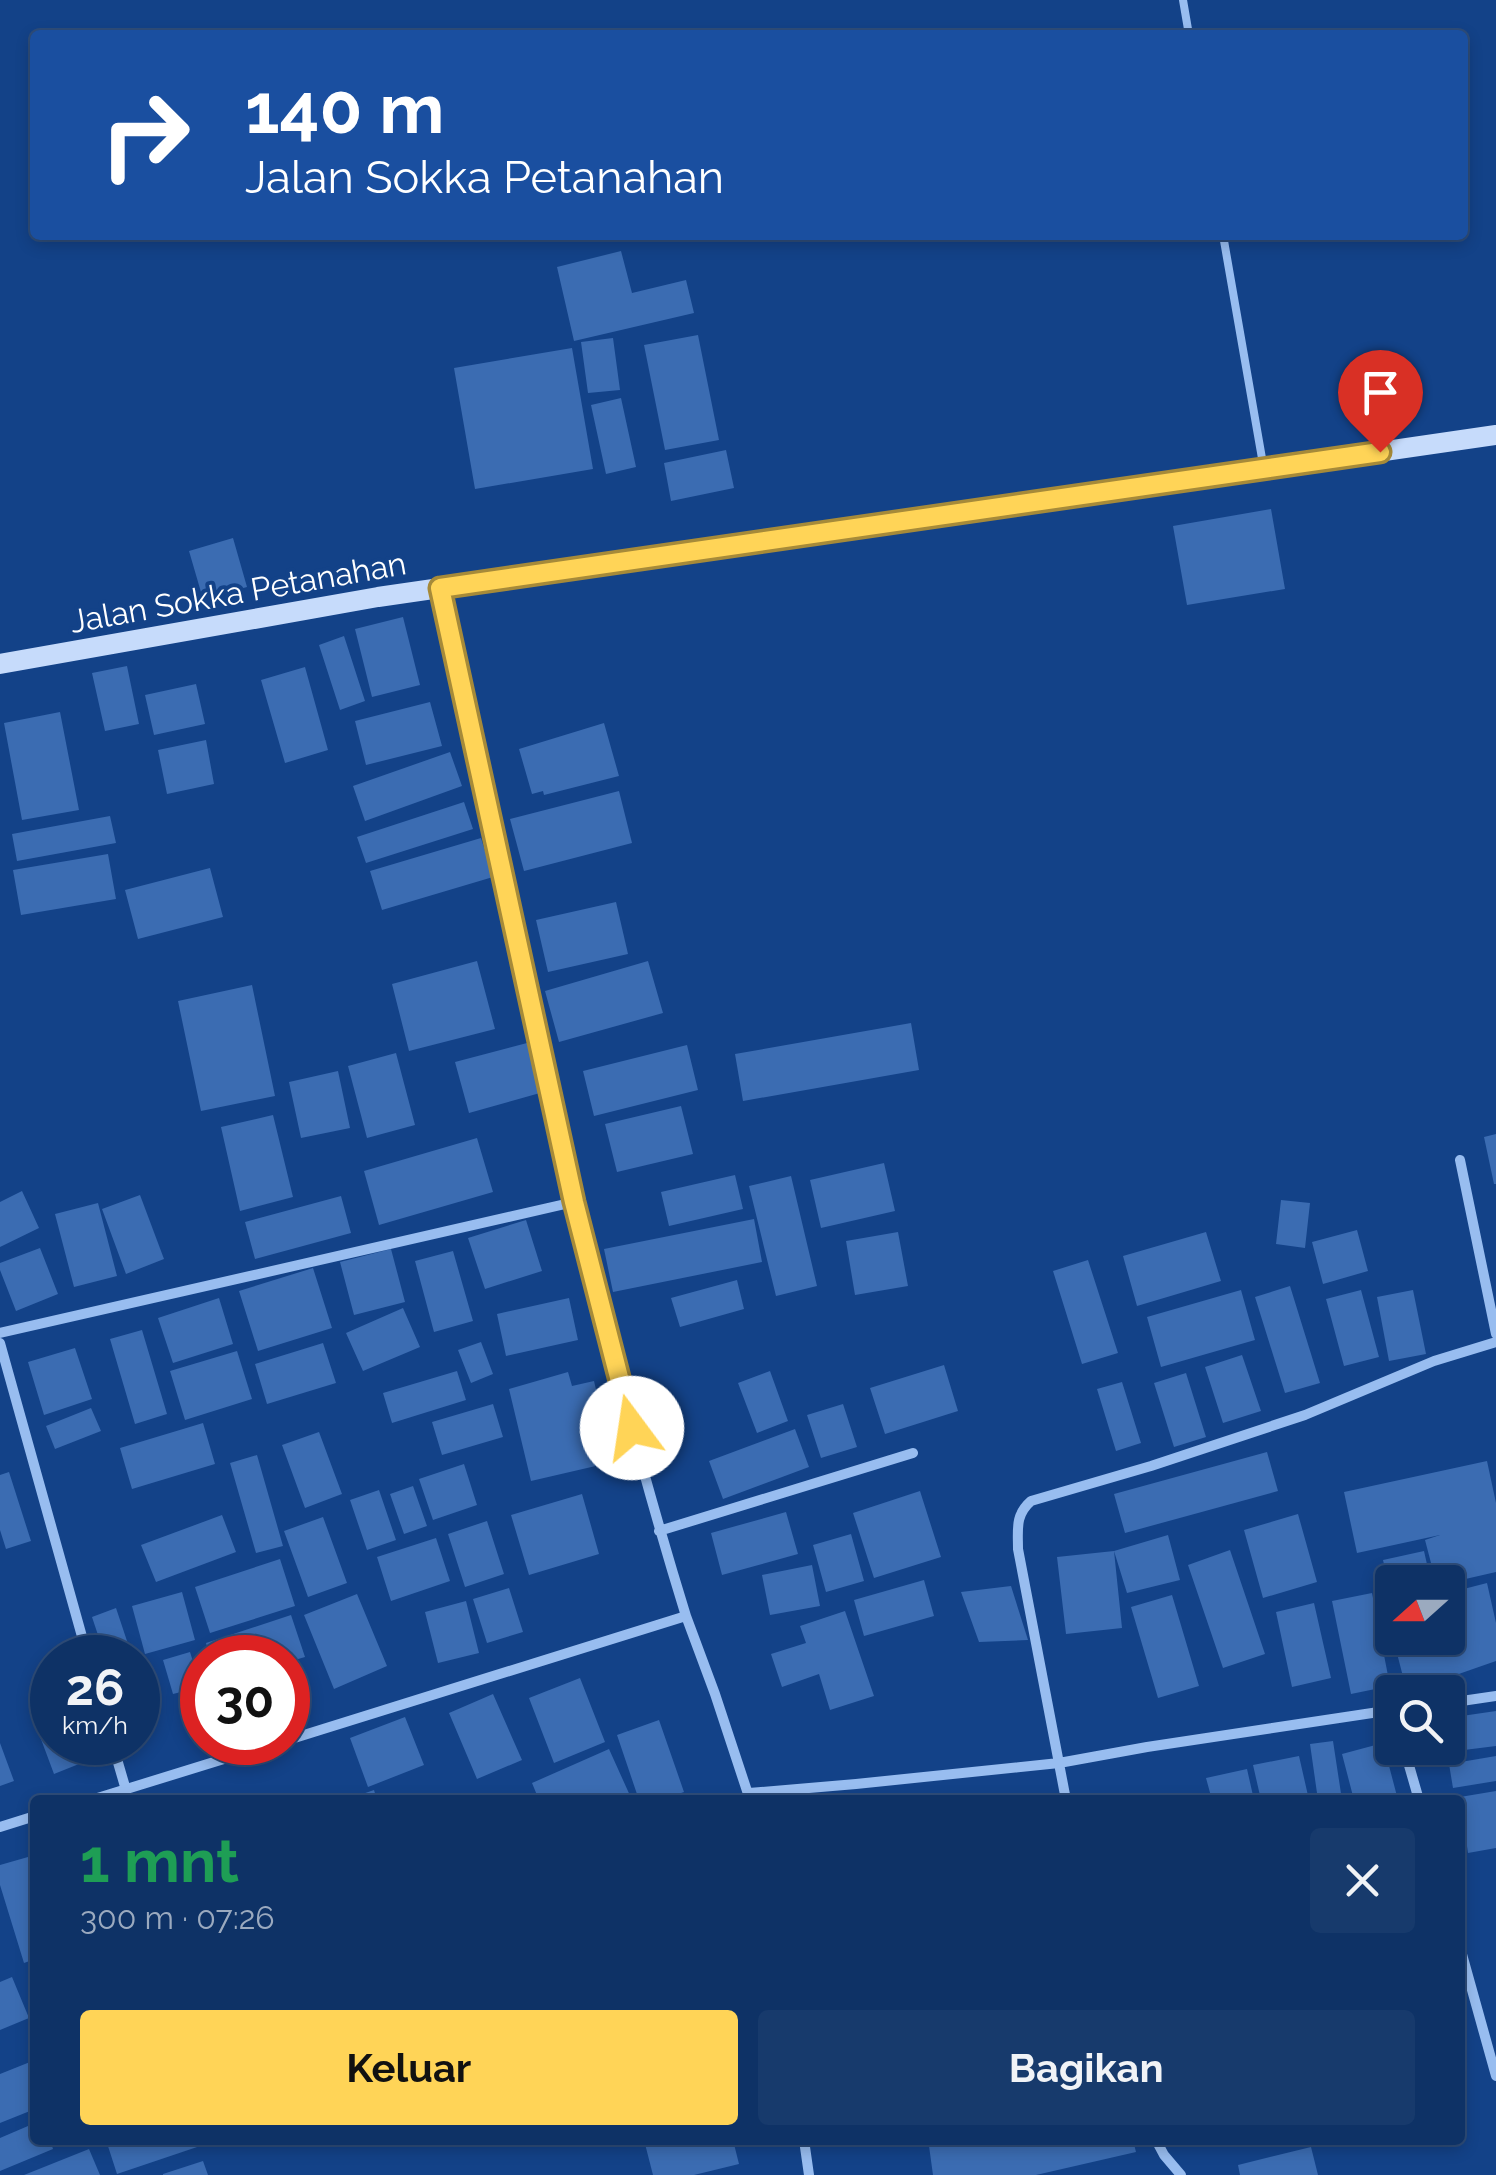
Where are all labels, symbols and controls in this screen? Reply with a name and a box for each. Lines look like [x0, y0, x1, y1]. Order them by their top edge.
text: 140 m [245, 67, 445, 149]
icon: right [80, 70, 210, 200]
text: Jalan Sokka Petanahan [245, 151, 724, 204]
pin [1338, 350, 1423, 453]
icon: arrive [1353, 365, 1408, 420]
street label: Jalan Sokka Petanahan [67, 544, 409, 640]
position arrow [580, 1376, 684, 1480]
north arrow [1375, 1565, 1465, 1655]
map controls [1375, 1565, 1465, 1765]
speed limit sign: 30 [180, 1635, 310, 1765]
text: 26 [66, 1658, 124, 1717]
button: search [1375, 1675, 1465, 1765]
text: km/h [62, 1710, 128, 1740]
text: 1 mnt [80, 1826, 239, 1896]
button: close [1310, 1828, 1415, 1933]
text: 300 m · 07:26 [80, 1899, 275, 1936]
button: Keluar [80, 2010, 738, 2125]
button: Bagikan [758, 2010, 1415, 2125]

